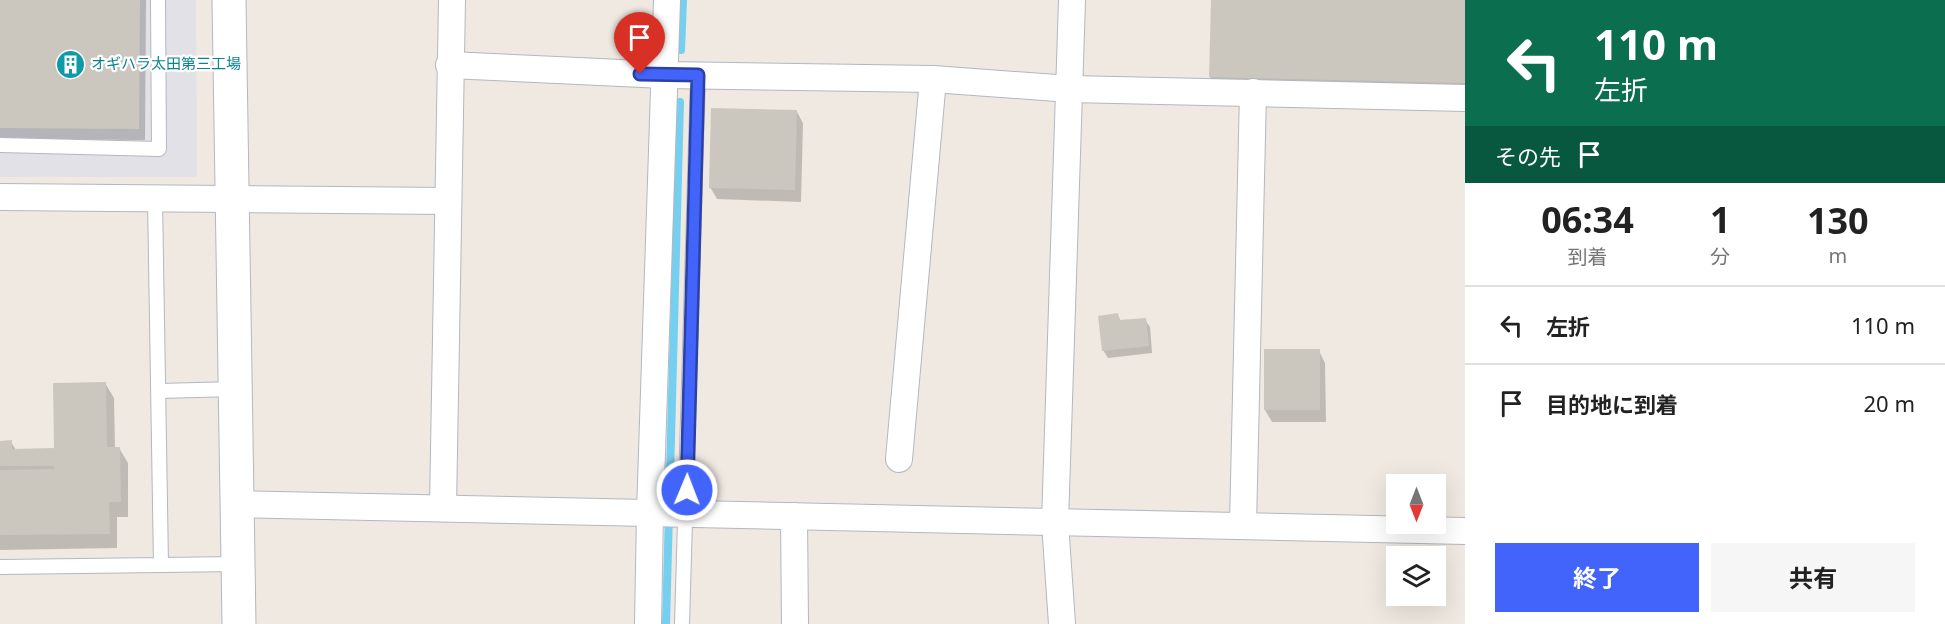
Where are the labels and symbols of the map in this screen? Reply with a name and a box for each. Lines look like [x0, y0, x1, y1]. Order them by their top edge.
pin [614, 12, 665, 74]
building icon: オギハラ太田第三工場 [54, 48, 86, 80]
place label: オギハラ太田第三工場 [91, 53, 241, 73]
position arrow [655, 458, 719, 522]
north arrow [1386, 474, 1446, 534]

